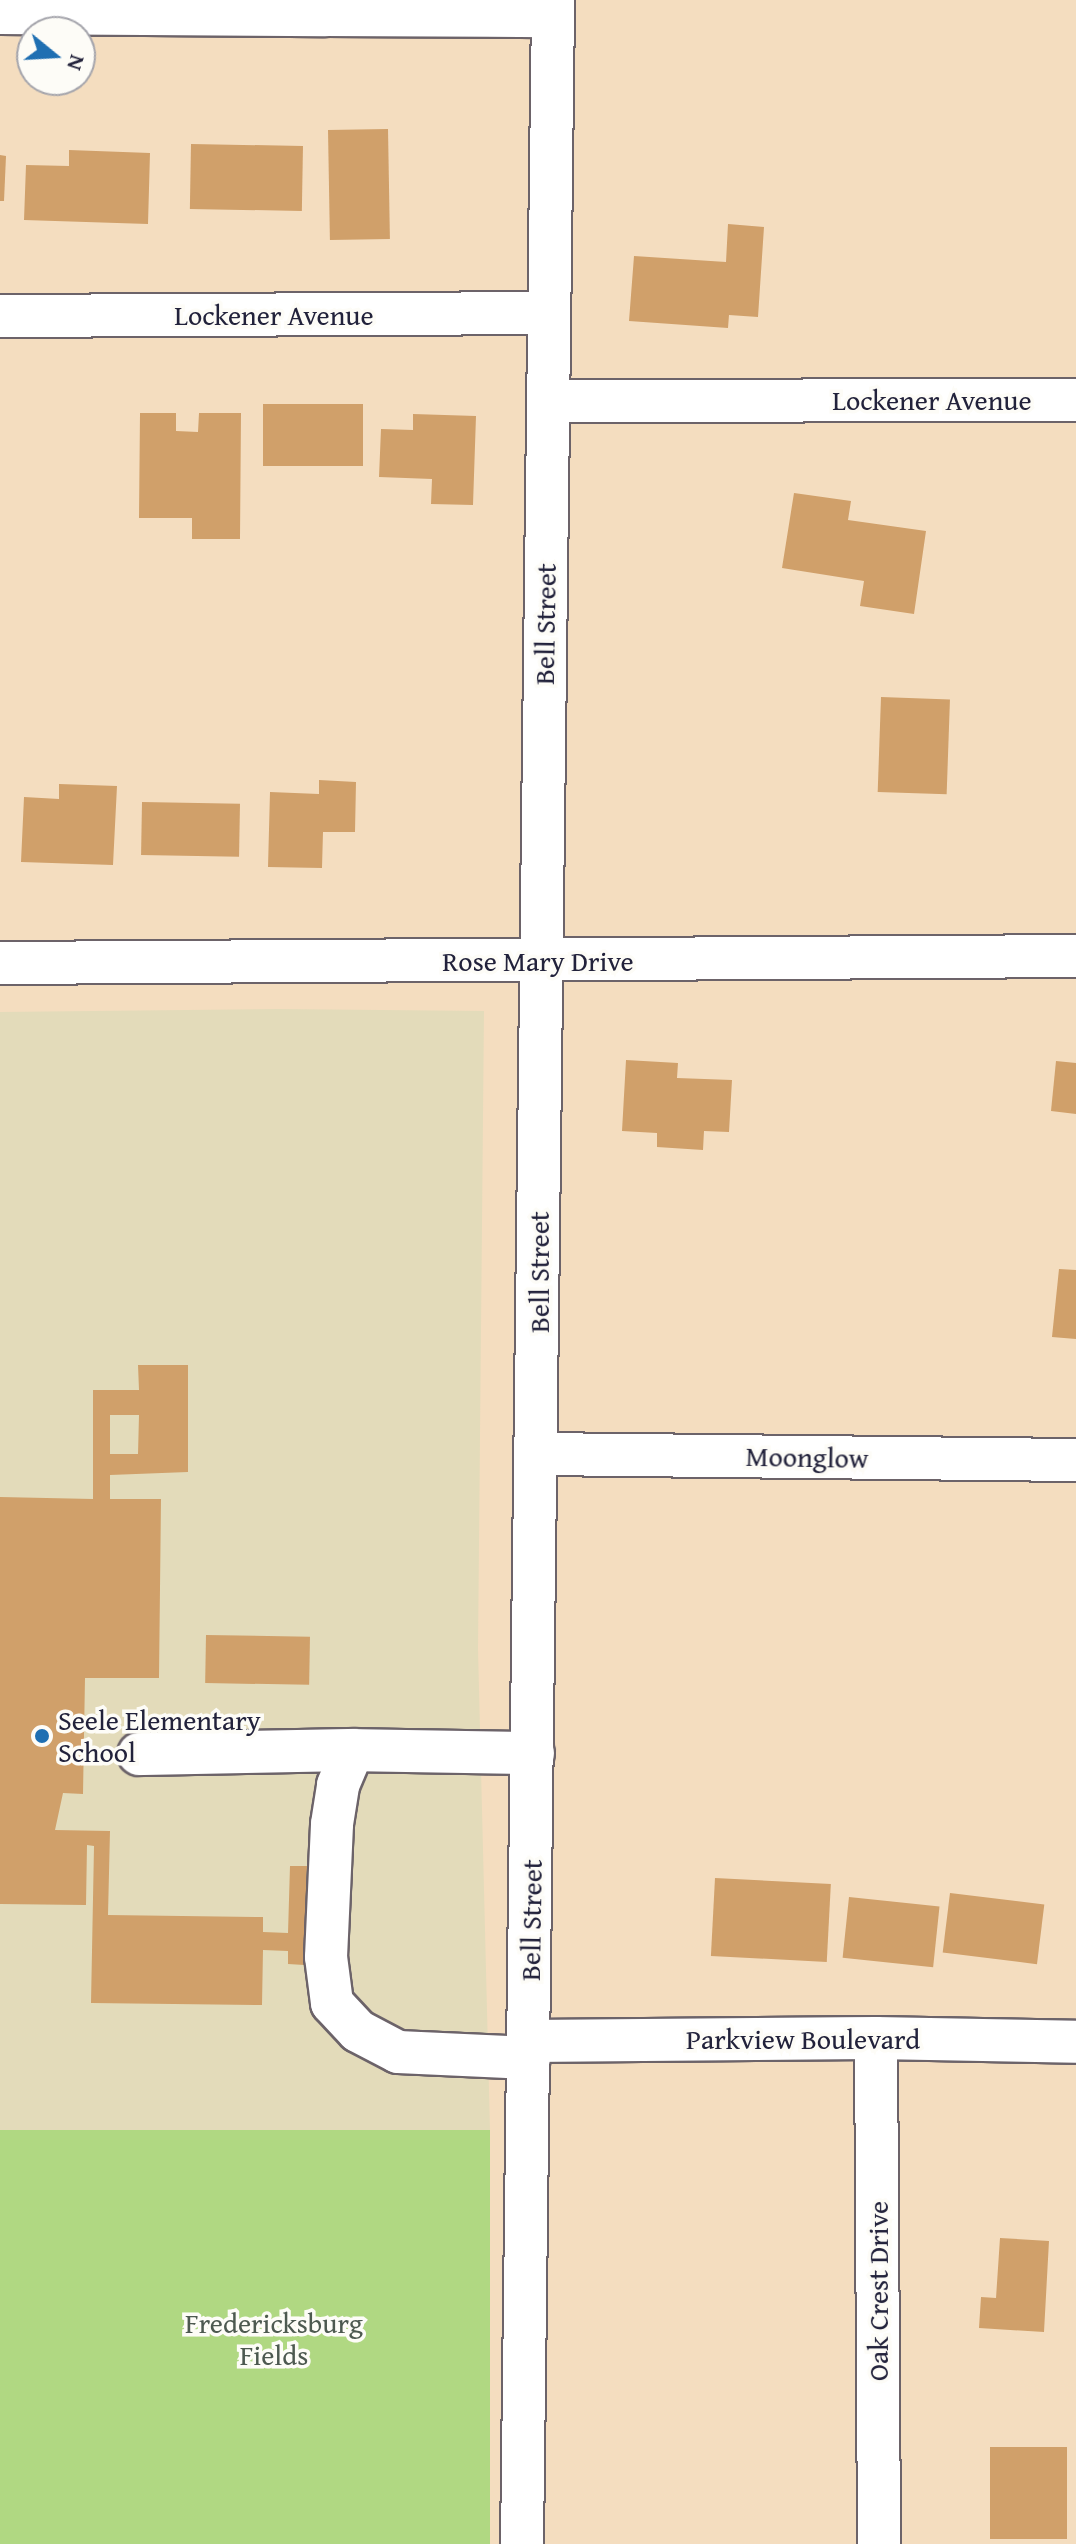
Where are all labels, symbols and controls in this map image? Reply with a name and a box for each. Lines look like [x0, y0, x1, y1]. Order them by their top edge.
north arrow [16, 16, 96, 96]
text: N [59, 51, 94, 75]
street label: Lockener Avenue [174, 298, 374, 332]
street label: Lockener Avenue [832, 383, 1032, 417]
street label: Bell Street [527, 563, 563, 685]
street label: Rose Mary Drive [442, 944, 634, 978]
street label: Bell Street [522, 1211, 556, 1333]
street label: Moonglow [745, 1439, 869, 1475]
place label: Seele Elementary School [58, 1703, 261, 1769]
marker: Seele Elementary School [33, 1727, 51, 1745]
street label: Bell Street [513, 1859, 549, 1981]
street label: Parkview Boulevard [686, 2022, 920, 2056]
street label: Oak Crest Drive [861, 2201, 895, 2381]
park label: Fredericksburg Fields [185, 2306, 363, 2372]

